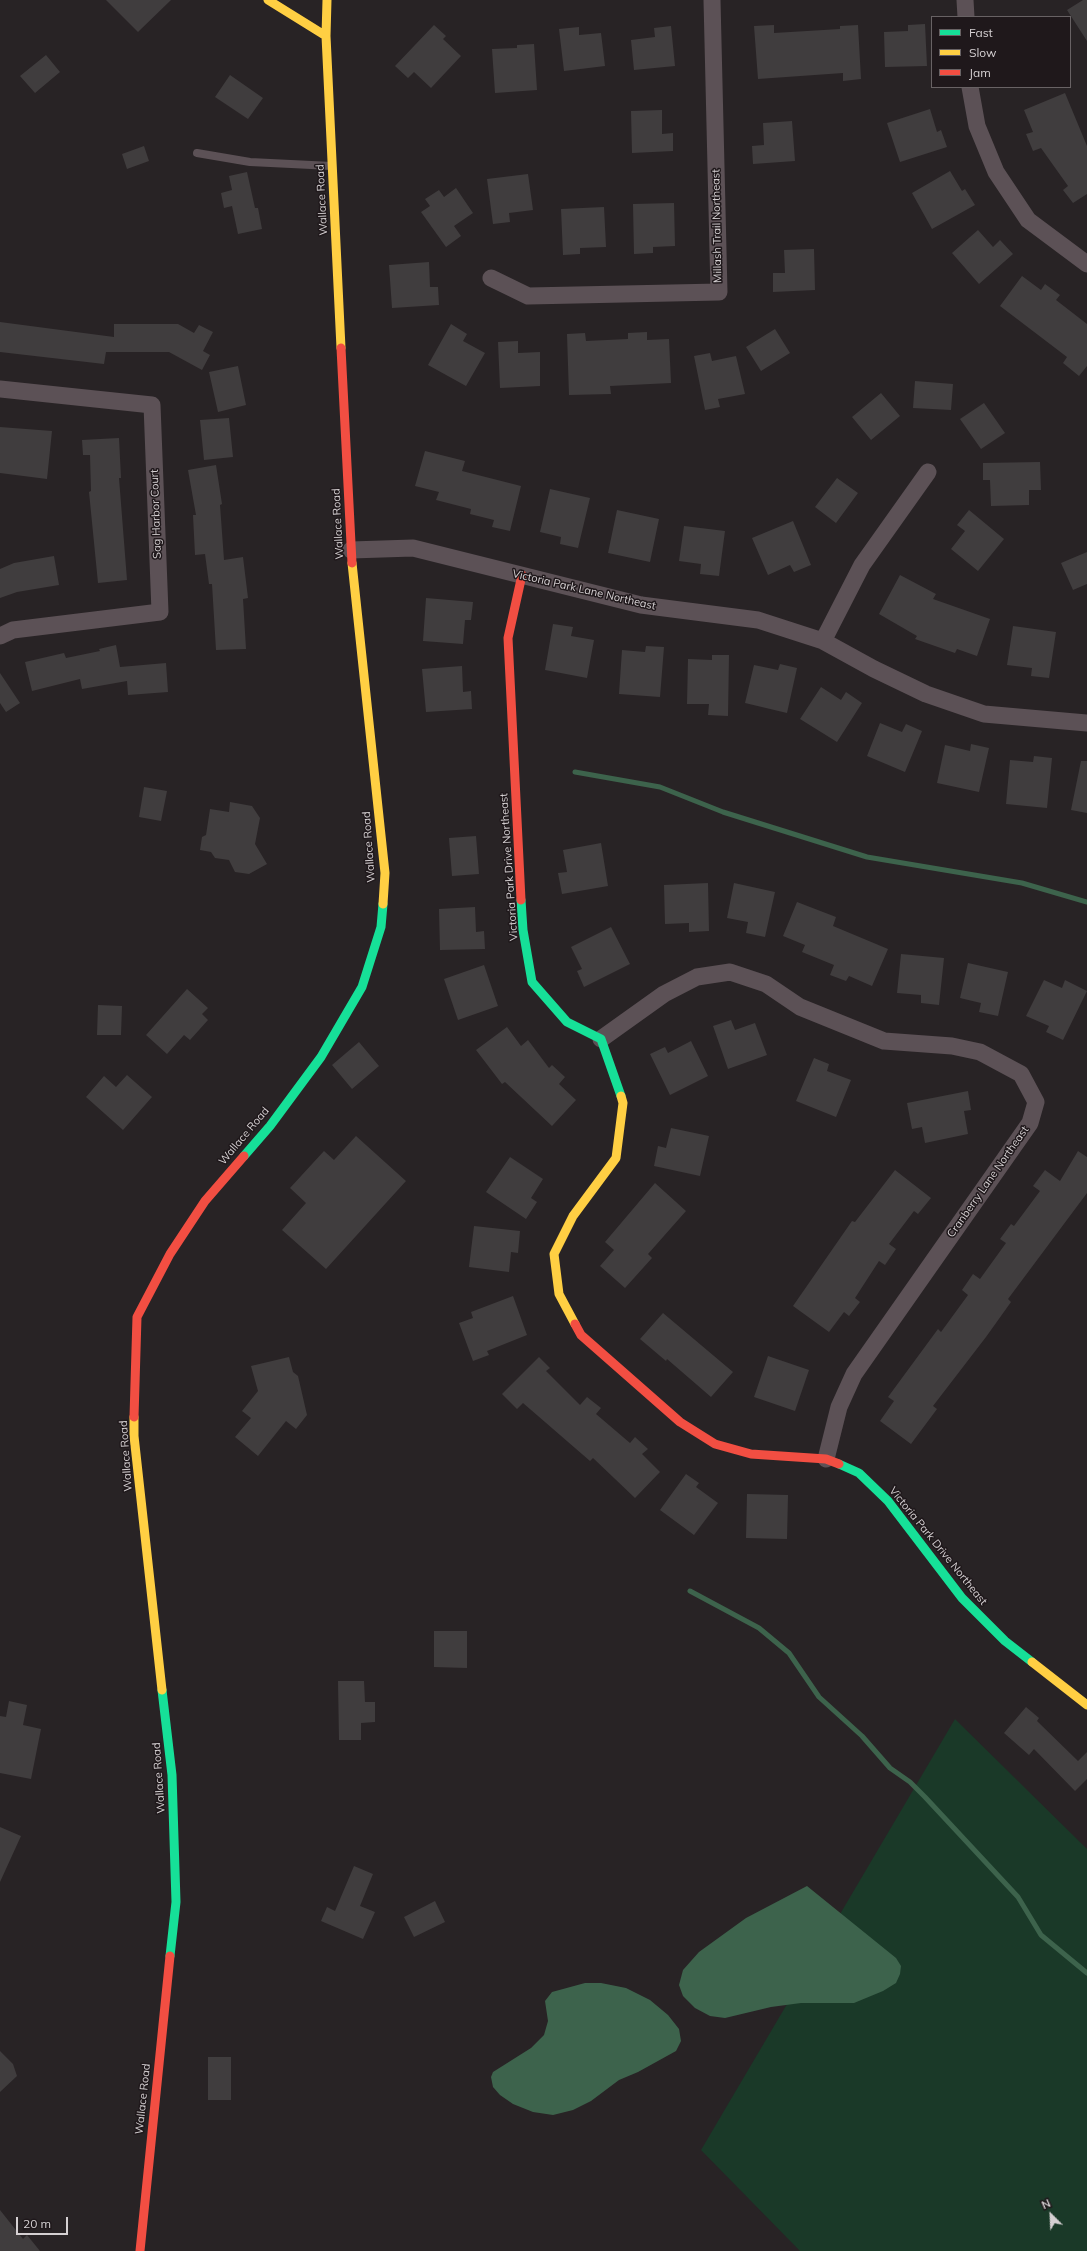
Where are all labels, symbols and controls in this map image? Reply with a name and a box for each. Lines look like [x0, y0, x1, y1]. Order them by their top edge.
legend [931, 16, 1071, 88]
text: Fast [969, 25, 993, 40]
text: Slow [969, 45, 997, 60]
text: Jam [969, 65, 991, 80]
street label: Wallace Road [314, 164, 330, 236]
street label: Millash Trail Northeast [709, 169, 725, 283]
street label: Sag Harbor Court [148, 469, 164, 559]
street label: Wallace Road [330, 488, 346, 560]
street label: Victoria Park Lane Northeast [511, 567, 657, 613]
street label: Victoria Park Drive Northeast [497, 793, 521, 941]
street label: Wallace Road [360, 811, 378, 883]
street label: Wallace Road [216, 1104, 272, 1168]
street label: Cranberry Lane Northeast [944, 1124, 1032, 1240]
street label: Wallace Road [117, 1420, 135, 1492]
street label: Victoria Park Drive Northeast [886, 1484, 990, 1608]
street label: Wallace Road [150, 1742, 168, 1814]
street label: Wallace Road [133, 2063, 153, 2135]
north arrow [1031, 2195, 1071, 2235]
text: N [1039, 2196, 1053, 2212]
scale bar [18, 2209, 70, 2235]
text: 20 m [23, 2216, 51, 2231]

